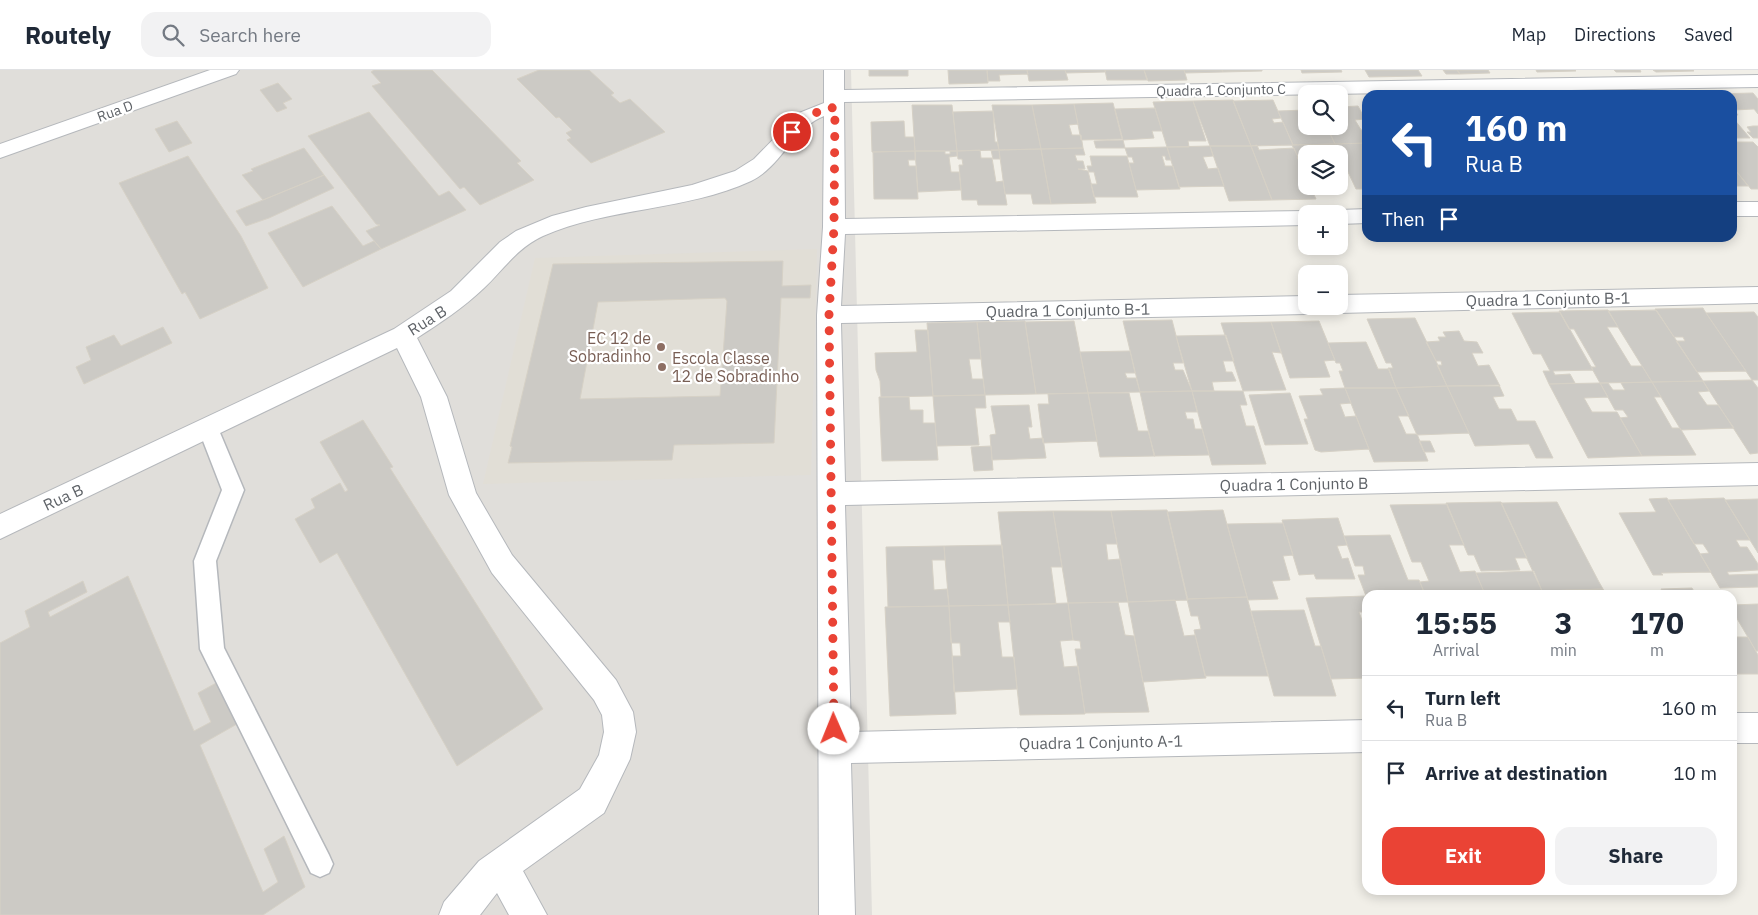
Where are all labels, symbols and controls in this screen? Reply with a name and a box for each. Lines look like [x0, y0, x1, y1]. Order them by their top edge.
search box [141, 12, 491, 57]
text: Routely [25, 19, 111, 51]
icon: search [159, 21, 187, 49]
text: Search here [199, 23, 301, 47]
text: Map [1511, 23, 1546, 46]
text: Directions [1574, 23, 1656, 46]
text: Saved [1684, 23, 1733, 46]
street label: Quadra 1 Conjunto C [1156, 80, 1286, 100]
map controls [1298, 85, 1348, 315]
button: search [1298, 85, 1348, 135]
street label: Rua D [94, 96, 136, 126]
text: 160 m [1465, 105, 1568, 151]
icon: left [1382, 110, 1447, 175]
pin [771, 111, 813, 153]
icon: arrive [778, 118, 806, 146]
button: layers [1298, 145, 1348, 195]
text: Rua B [1465, 149, 1523, 178]
button: + [1298, 205, 1348, 255]
icon: arrive [1435, 205, 1463, 233]
text: Then [1382, 207, 1425, 231]
button: − [1298, 265, 1348, 315]
street label: Quadra 1 Conjunto B-1 [1466, 288, 1630, 310]
street label: Quadra 1 Conjunto B-1 [986, 299, 1150, 321]
street label: Rua B [404, 300, 450, 340]
place label: EC 12 de Sobradinho [569, 328, 651, 366]
marker: EC 12 de Sobradinho [655, 341, 667, 353]
place label: Escola Classe 12 de Sobradinho [672, 348, 799, 386]
marker: Escola Classe 12 de Sobradinho [656, 361, 668, 373]
street label: Quadra 1 Conjunto B [1220, 473, 1368, 495]
street label: Rua B [40, 479, 86, 515]
text: 15:55 [1415, 603, 1497, 642]
text: 3 [1554, 603, 1572, 642]
text: 170 [1630, 603, 1684, 642]
text: Arrival [1433, 640, 1479, 660]
text: min [1550, 640, 1577, 660]
text: m [1650, 640, 1664, 660]
text: Turn left [1425, 686, 1501, 710]
icon: left [1382, 694, 1410, 722]
text: 160 m [1662, 696, 1717, 720]
position arrow [807, 702, 859, 754]
text: Rua B [1425, 710, 1467, 730]
street label: Quadra 1 Conjunto A-1 [1019, 731, 1183, 753]
icon: arrive [1382, 759, 1410, 787]
text: Arrive at destination [1425, 761, 1608, 785]
text: 10 m [1673, 761, 1717, 785]
button: Exit [1382, 827, 1545, 885]
button: Share [1555, 827, 1717, 885]

